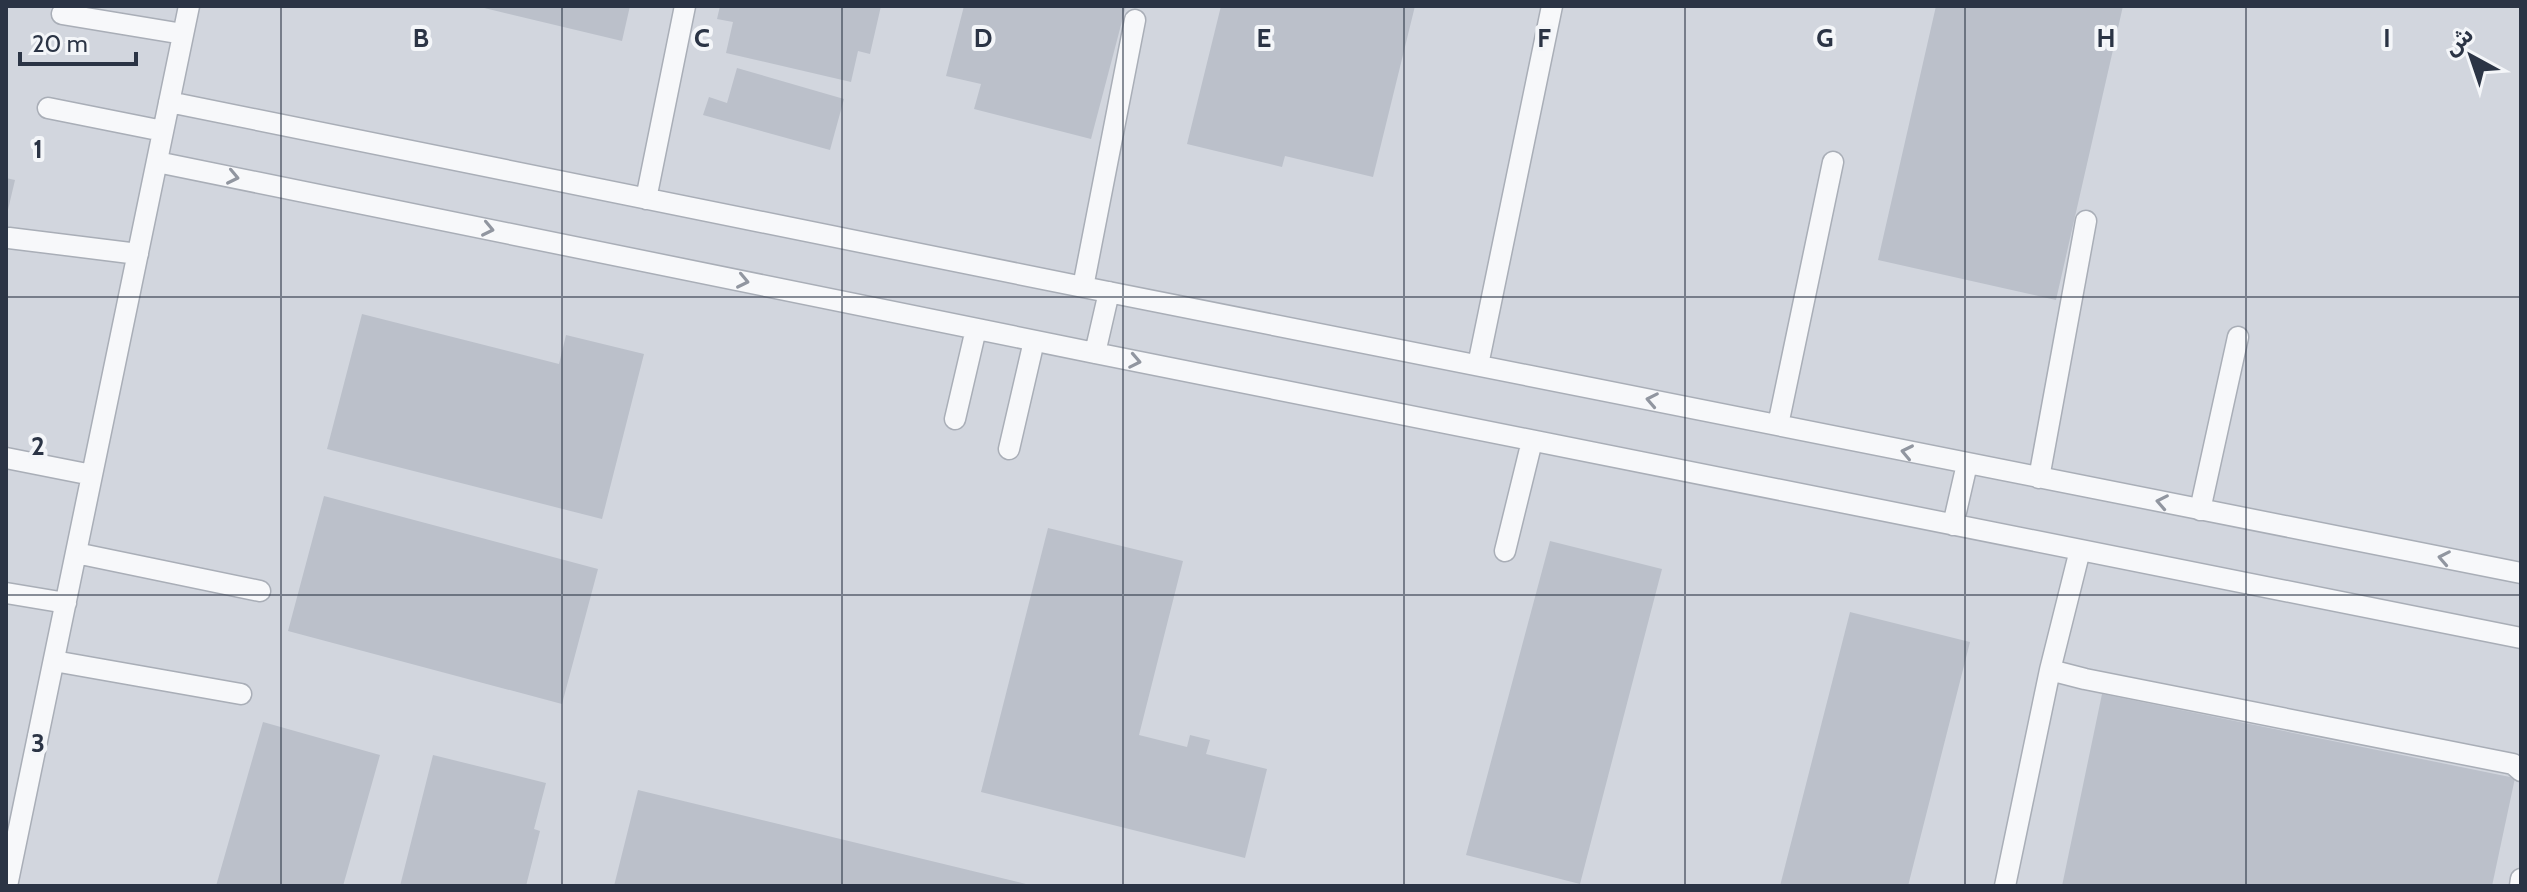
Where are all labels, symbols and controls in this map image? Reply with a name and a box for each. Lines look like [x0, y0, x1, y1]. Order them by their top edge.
scale bar [20, 16, 136, 66]
north arrow [2431, 16, 2511, 96]
text: ش [2438, 21, 2479, 61]
text: B [413, 22, 429, 54]
text: C [694, 22, 710, 54]
text: D [974, 22, 992, 54]
text: E [1257, 22, 1271, 54]
text: F [1537, 22, 1551, 54]
text: G [1816, 22, 1834, 54]
text: H [2097, 22, 2115, 54]
text: I [2383, 22, 2391, 54]
text: 20 m [32, 29, 88, 58]
text: 1 [33, 133, 43, 165]
one-way arrow [226, 168, 240, 185]
one-way arrow [481, 220, 495, 237]
one-way arrow [736, 272, 749, 289]
one-way arrow [1127, 352, 1141, 369]
one-way arrow [1646, 392, 1659, 409]
text: 2 [31, 430, 45, 462]
one-way arrow [1900, 444, 1914, 461]
one-way arrow [2155, 495, 2169, 512]
one-way arrow [2438, 550, 2452, 567]
text: 3 [31, 727, 45, 759]

